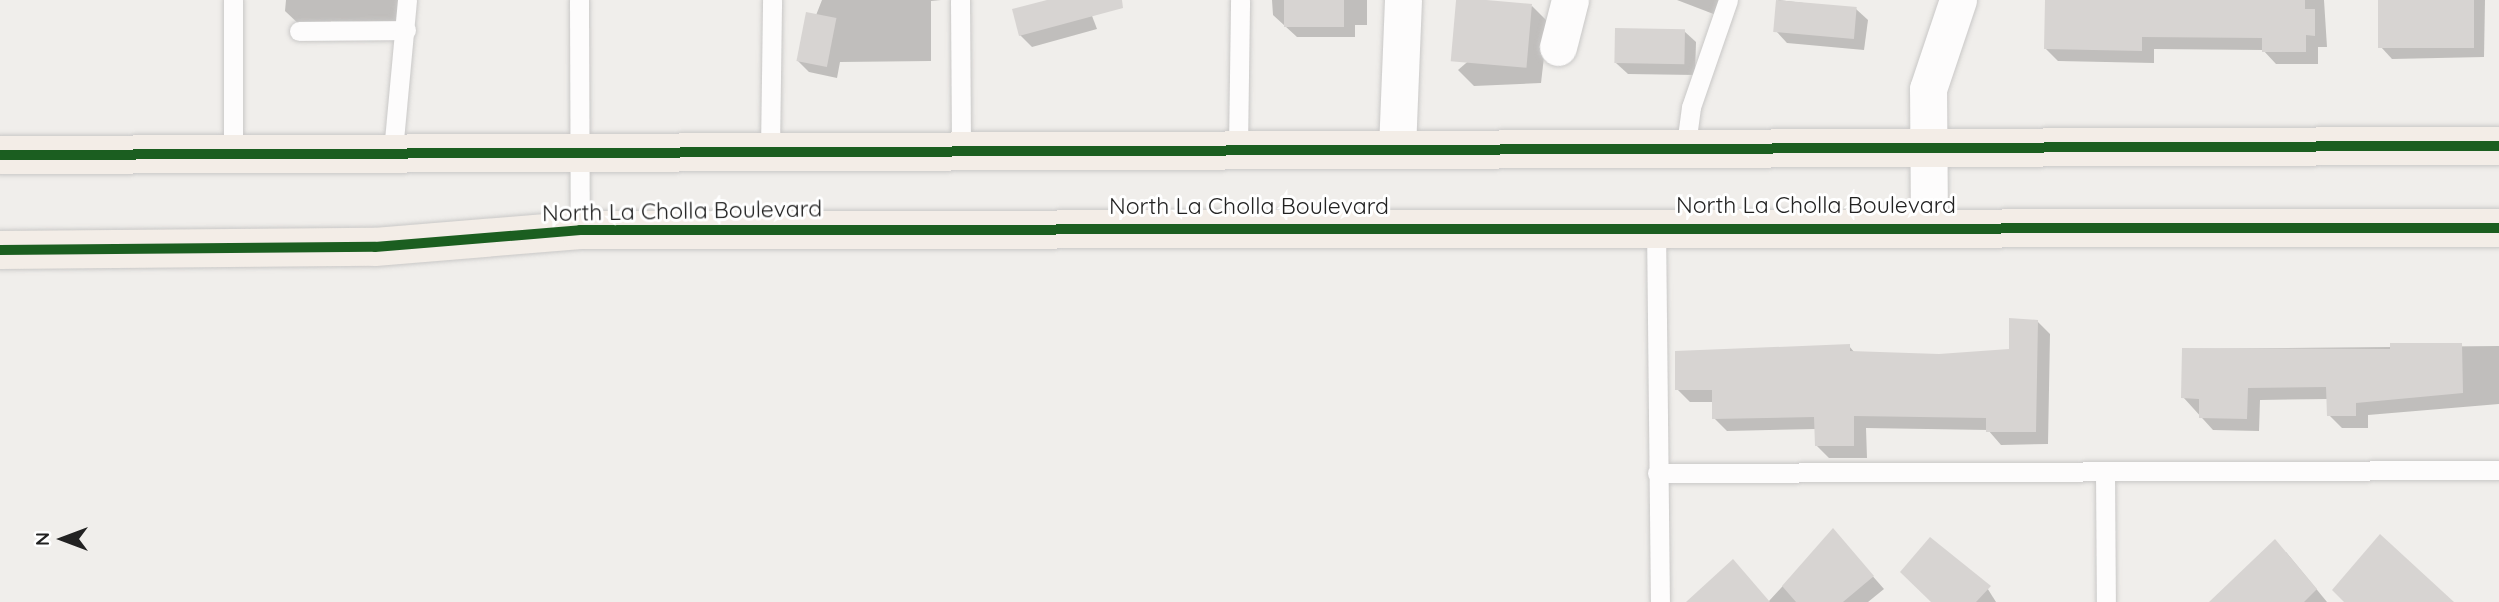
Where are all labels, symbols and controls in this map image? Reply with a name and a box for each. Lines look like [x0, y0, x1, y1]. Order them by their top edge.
street label: North La Cholla Boulevard [1676, 191, 1956, 219]
street label: North La Cholla Boulevard [1109, 192, 1389, 220]
street label: North La Cholla Boulevard [542, 195, 822, 227]
north arrow [28, 504, 98, 574]
text: N [30, 532, 54, 546]

